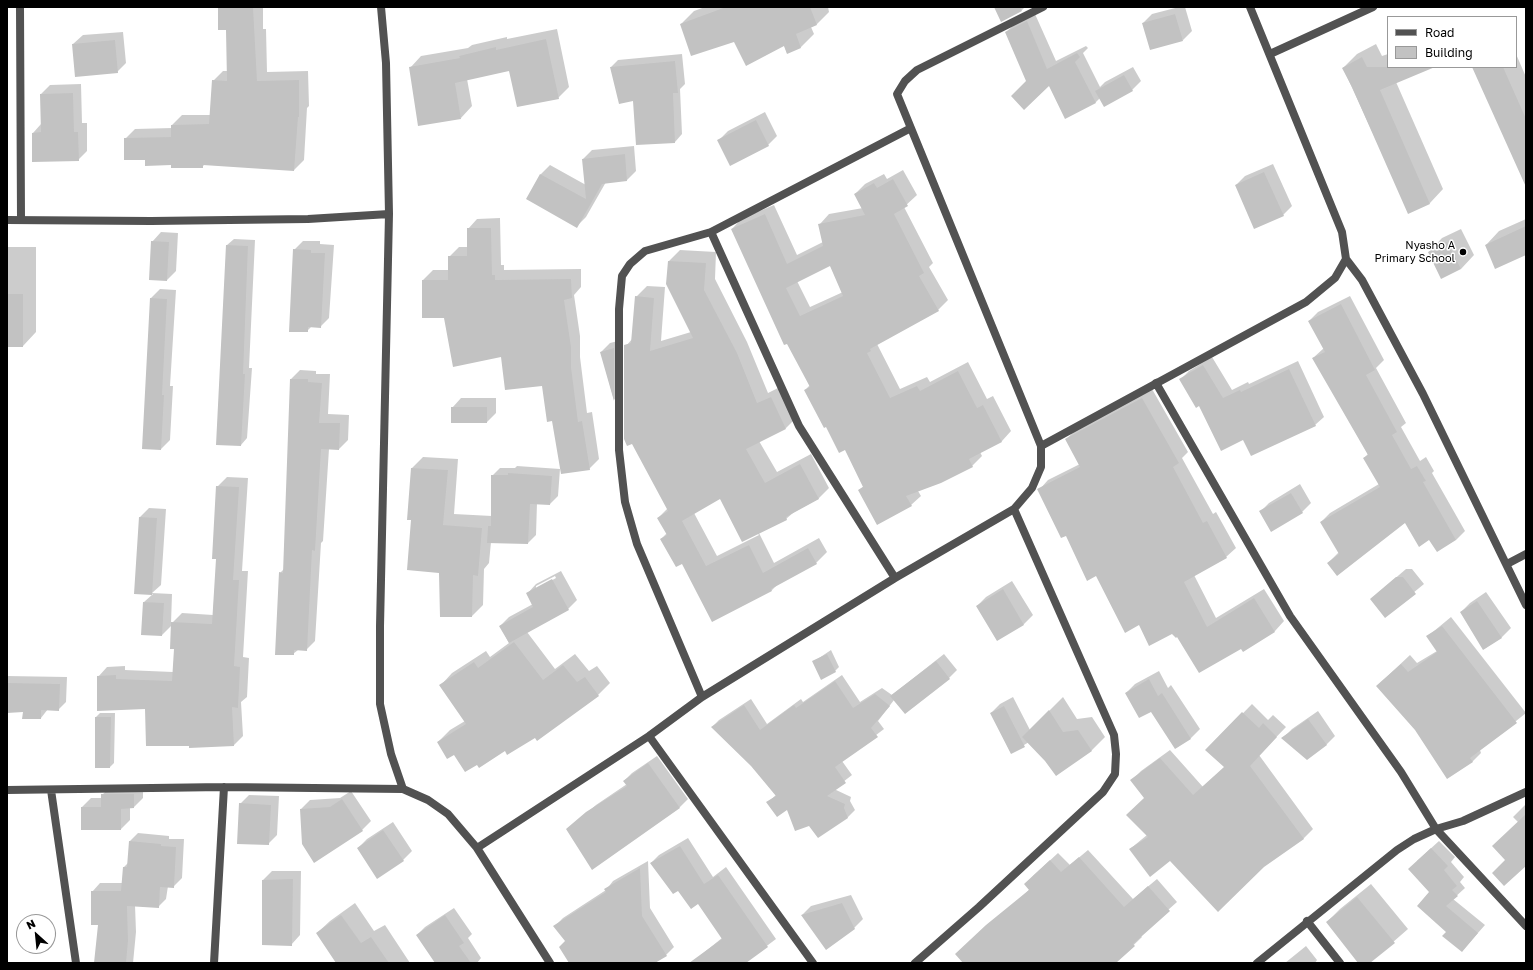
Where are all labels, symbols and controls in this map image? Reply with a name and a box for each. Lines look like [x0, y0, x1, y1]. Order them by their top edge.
legend [1387, 16, 1517, 68]
text: Road [1425, 25, 1454, 40]
text: Building [1425, 45, 1473, 60]
place label: Nyasho A Primary School [1375, 239, 1455, 265]
marker: Nyasho A Primary School [1458, 247, 1468, 257]
north arrow [16, 914, 56, 954]
text: N [24, 916, 37, 931]

